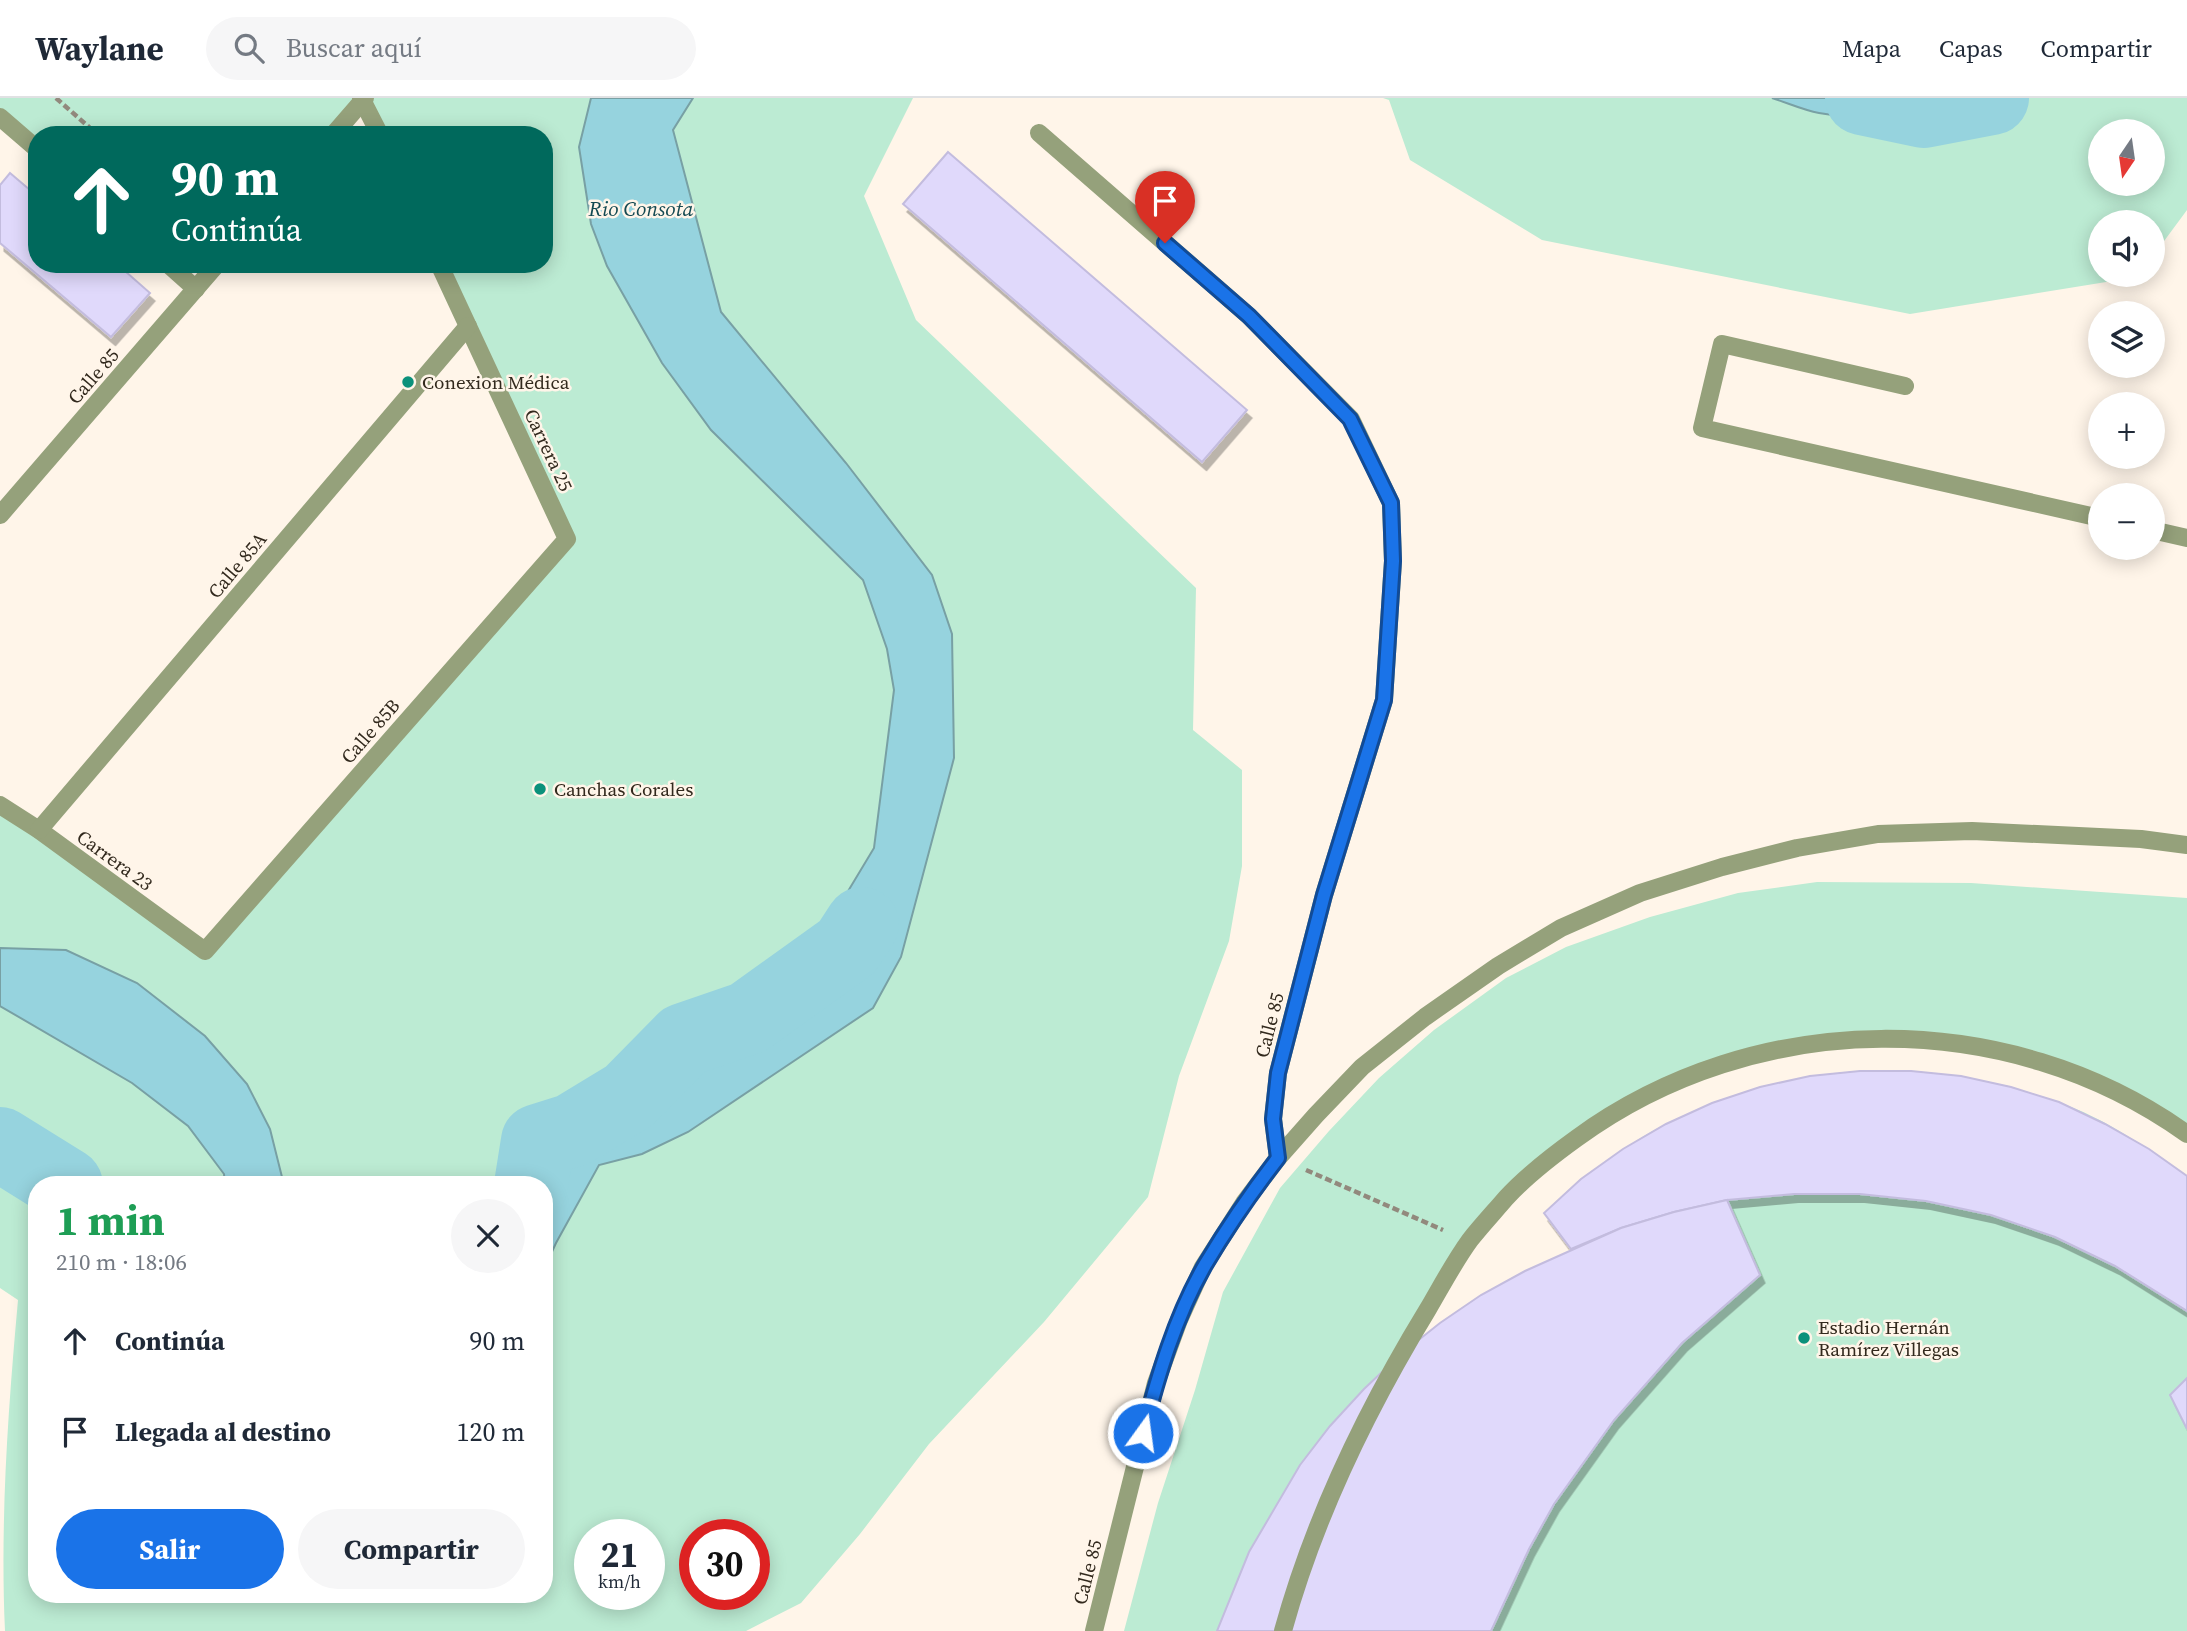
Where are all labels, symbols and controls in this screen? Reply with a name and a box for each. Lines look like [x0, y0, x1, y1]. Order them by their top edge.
search box [206, 17, 696, 80]
text: Waylane [35, 26, 164, 71]
icon: search [230, 29, 268, 67]
text: Buscar aquí [286, 30, 421, 66]
text: Mapa [1842, 32, 1901, 65]
text: Capas [1939, 32, 2003, 65]
text: Compartir [2041, 32, 2152, 65]
north arrow [2088, 119, 2165, 196]
map controls [2088, 119, 2165, 560]
text: 90 m [171, 144, 279, 211]
icon: ahead [56, 154, 147, 245]
pin [1135, 171, 1195, 243]
icon: arrive [1146, 182, 1184, 220]
water label: Rio Consota [588, 194, 693, 223]
text: Continúa [171, 208, 302, 252]
button: sound [2088, 210, 2165, 287]
button: layers [2088, 301, 2165, 378]
street label: Calle 85 [62, 343, 124, 409]
place label: Conexion Médica [422, 369, 570, 395]
marker: Conexion Médica [400, 374, 416, 390]
button: + [2088, 392, 2165, 469]
street label: Carrera 25 [519, 405, 579, 495]
button: − [2088, 483, 2165, 560]
street label: Calle 85A [202, 526, 273, 604]
street label: Calle 85B [335, 693, 405, 769]
place label: Canchas Corales [554, 776, 693, 802]
marker: Canchas Corales [532, 781, 548, 797]
street label: Carrera 23 [72, 824, 158, 896]
street label: Calle 85 [1248, 990, 1290, 1060]
text: 1 min [56, 1191, 165, 1249]
button: close [451, 1199, 525, 1273]
text: 210 m · 18:06 [56, 1246, 187, 1278]
place label: Estadio Hernán Ramírez Villegas [1818, 1314, 1959, 1362]
icon: ahead [56, 1322, 94, 1360]
text: Continúa [115, 1323, 225, 1359]
text: 90 m [470, 1323, 525, 1359]
marker: Estadio Hernán Ramírez Villegas [1796, 1330, 1812, 1346]
position arrow [1106, 1396, 1180, 1470]
icon: arrive [56, 1413, 94, 1451]
text: Llegada al destino [115, 1414, 331, 1450]
text: 120 m [457, 1414, 525, 1450]
button: Salir [56, 1509, 284, 1589]
button: Compartir [298, 1509, 525, 1589]
speed limit sign: 30 [679, 1519, 770, 1610]
text: 21 [601, 1531, 638, 1579]
street label: Calle 85 [1066, 1537, 1108, 1607]
text: km/h [598, 1569, 641, 1594]

